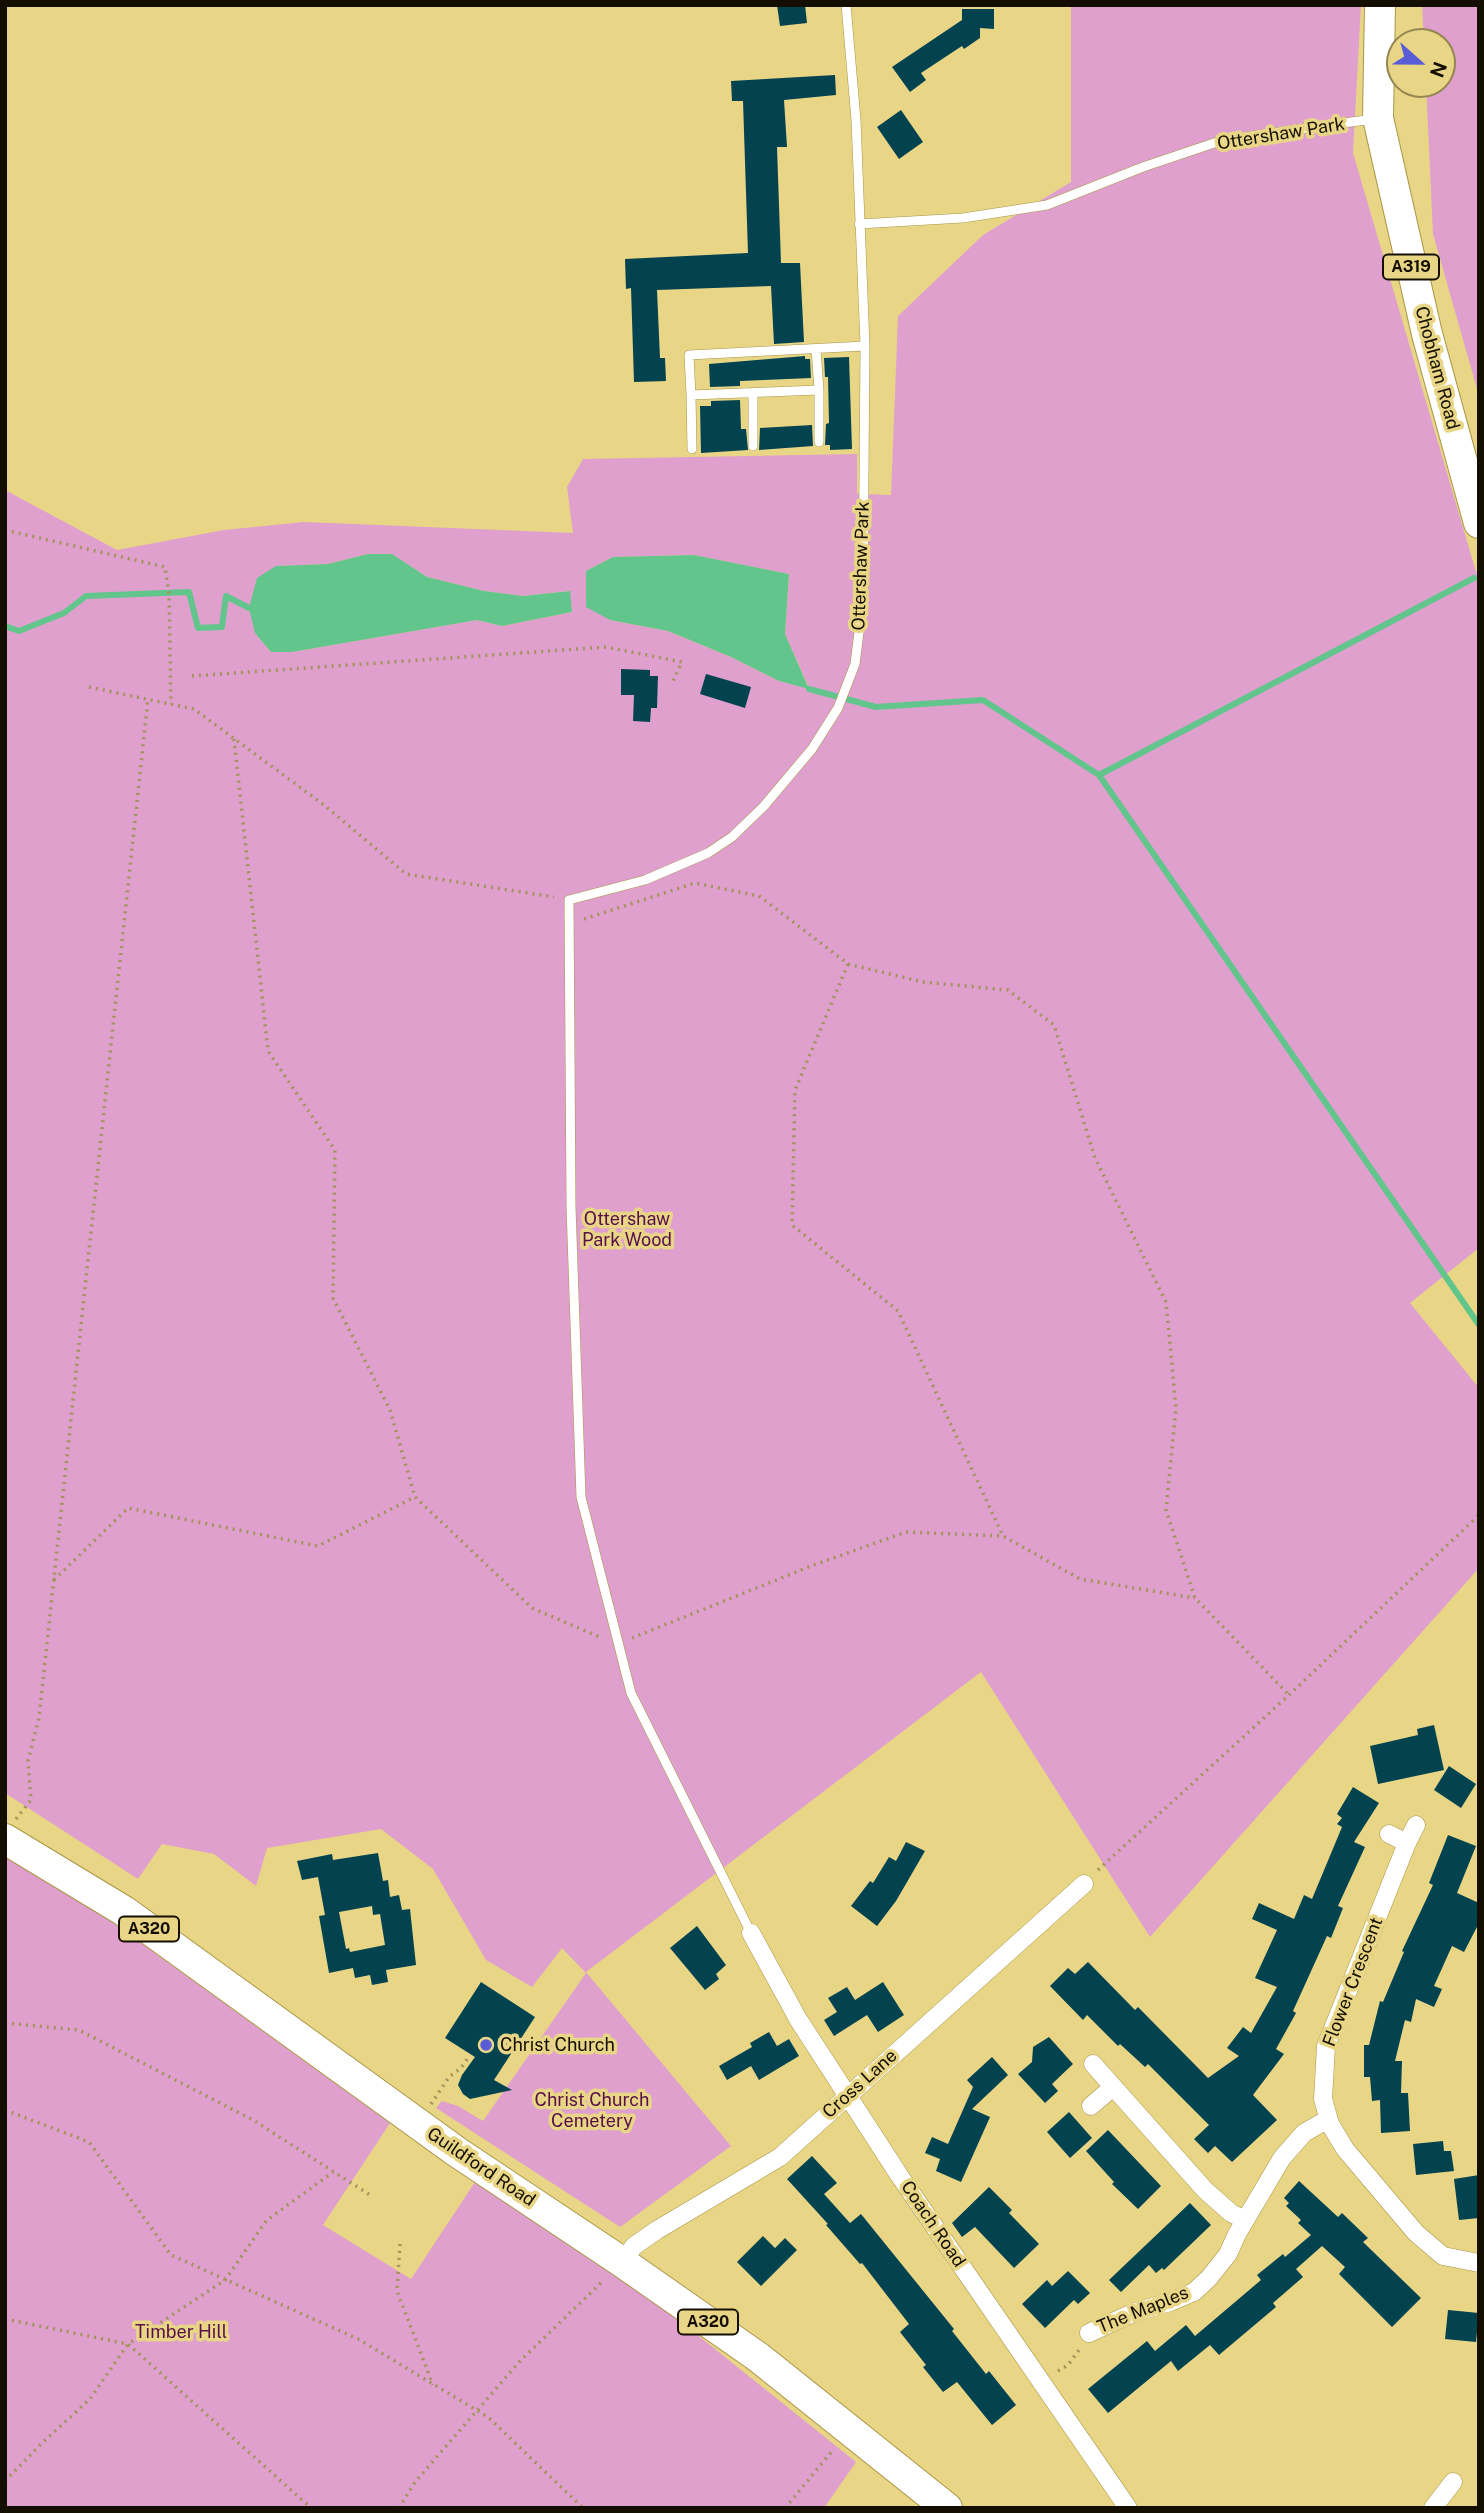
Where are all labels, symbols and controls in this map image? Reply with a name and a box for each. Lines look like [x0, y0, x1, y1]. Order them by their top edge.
north arrow [1386, 28, 1456, 98]
text: N [1426, 59, 1452, 81]
street label: Ottershaw Park [1216, 113, 1346, 155]
road number: A319 [1383, 255, 1439, 280]
street label: Chobham Road [1410, 304, 1464, 432]
street label: Ottershaw Park [848, 501, 874, 631]
park label: Ottershaw Park Wood [582, 1208, 672, 1250]
street label: Flower Crescent [1318, 1914, 1388, 2050]
road number: A320 [119, 1916, 179, 1941]
place label: Christ Church [500, 2034, 615, 2056]
marker: Christ Church [478, 2037, 494, 2053]
street label: Cross Lane [818, 2045, 902, 2123]
park label: Christ Church Cemetery [535, 2089, 649, 2132]
street label: Guildford Road [423, 2123, 539, 2211]
street label: Coach Road [896, 2177, 970, 2271]
street label: The Maples [1094, 2282, 1192, 2338]
road number: A320 [678, 2310, 738, 2334]
park label: Timber Hill [135, 2321, 227, 2343]

